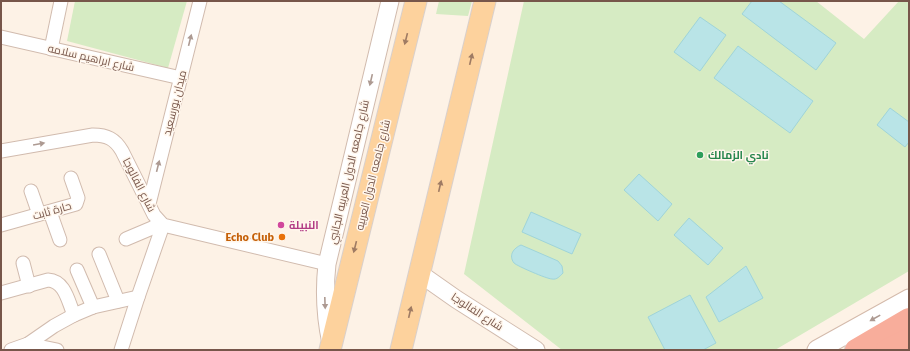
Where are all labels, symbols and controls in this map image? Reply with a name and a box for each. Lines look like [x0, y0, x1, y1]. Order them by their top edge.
one-way arrow [403, 33, 409, 45]
one-way arrow [188, 34, 194, 47]
street label: شارع ابراهيم سلامه [46, 42, 136, 75]
one-way arrow [468, 53, 474, 65]
street label: ميدان بورسعيد [161, 69, 189, 137]
one-way arrow [368, 74, 374, 86]
street label: شارع جامعه الدول العربيه الجانبي [326, 99, 372, 245]
street label: شارع جامعه الدول العربيه [353, 118, 393, 232]
one-way arrow [33, 141, 46, 147]
place label: نادي الزمالك [708, 149, 769, 165]
marker: نادي الزمالك [695, 150, 705, 160]
street label: شارع الفالوجا [119, 156, 158, 215]
one-way arrow [156, 160, 162, 173]
one-way arrow [438, 179, 444, 192]
street label: حارة ثابت [31, 199, 73, 223]
place label: النبيلة [289, 219, 319, 232]
marker: النبيلة [276, 220, 286, 230]
place label: Echo Club [225, 231, 274, 244]
marker: Echo Club [277, 232, 287, 242]
one-way arrow [352, 240, 358, 253]
street label: شارع الفالوجا [448, 290, 505, 334]
one-way arrow [322, 297, 328, 310]
one-way arrow [408, 306, 414, 318]
one-way arrow [869, 314, 881, 321]

